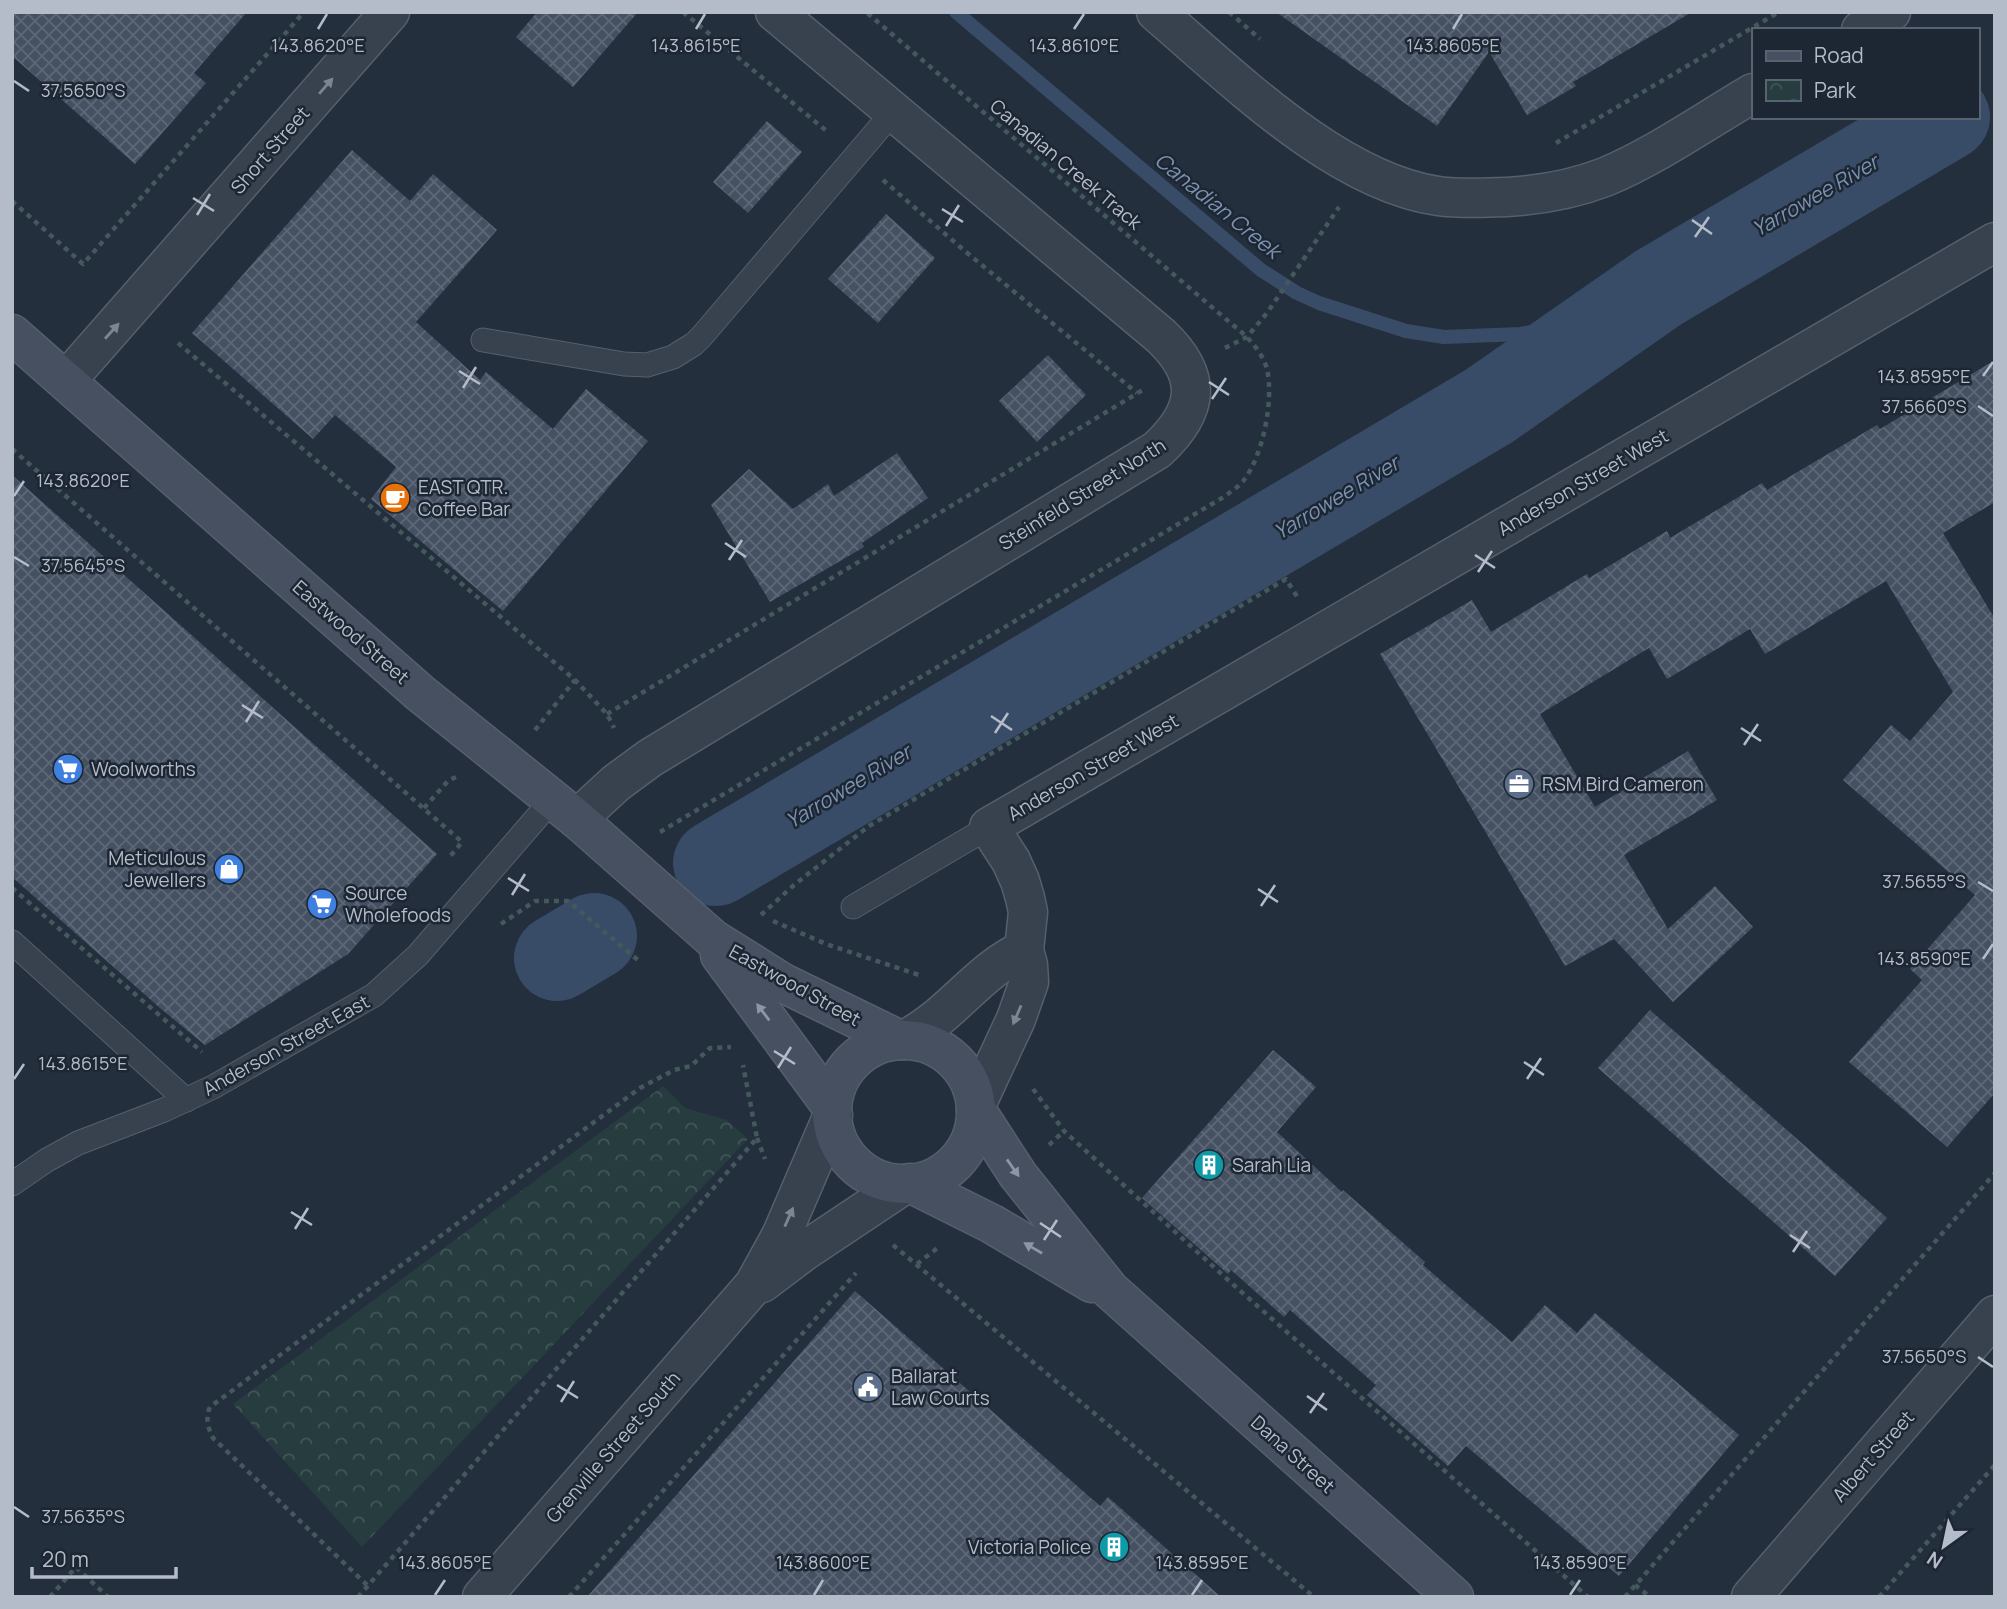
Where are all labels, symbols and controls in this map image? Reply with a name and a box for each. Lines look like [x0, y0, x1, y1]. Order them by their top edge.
legend [1752, 28, 1979, 119]
text: 143.8620°E [271, 33, 365, 57]
text: 143.8615°E [651, 33, 741, 57]
text: 143.8610°E [1029, 33, 1119, 57]
text: 143.8605°E [1406, 33, 1500, 57]
text: Road [1814, 41, 1864, 69]
text: Park [1814, 76, 1856, 104]
one-way arrow [318, 77, 333, 94]
text: 37.5650°S [41, 78, 125, 102]
street label: Canadian Creek Track [985, 93, 1148, 236]
street label: Short Street [225, 101, 315, 199]
water label: Canadian Creek [1149, 146, 1289, 266]
water label: Yarrowee River [1747, 146, 1885, 242]
one-way arrow [103, 323, 119, 340]
text: 143.8595°E [1878, 364, 1970, 388]
text: 37.5660°S [1881, 394, 1967, 418]
street label: Anderson Street West [1493, 422, 1673, 542]
street label: Steinfeld Street North [994, 432, 1170, 556]
water label: Yarrowee River [1268, 447, 1406, 545]
text: 143.8620°E [36, 468, 130, 492]
place label: EAST QTR. Coffee Bar [418, 474, 510, 522]
cafe icon: EAST QTR. Coffee Bar [378, 481, 412, 515]
text: 37.5645°S [41, 553, 125, 577]
street label: Eastwood Street [287, 574, 415, 690]
street label: Anderson Street West [1003, 707, 1183, 827]
water label: Yarrowee River [780, 736, 918, 834]
supermarket icon: Woolworths [51, 752, 85, 786]
place label: Woolworths [91, 756, 196, 782]
office icon: RSM Bird Cameron [1502, 767, 1536, 801]
place label: RSM Bird Cameron [1542, 771, 1704, 797]
place label: Meticulous Jewellers [108, 845, 206, 893]
shop icon: Meticulous Jewellers [212, 852, 246, 886]
text: 37.5655°S [1882, 869, 1966, 893]
place label: Source Wholefoods [345, 880, 451, 928]
supermarket icon: Source Wholefoods [305, 887, 339, 921]
street label: Eastwood Street [725, 938, 865, 1032]
text: 143.8590°E [1877, 946, 1971, 970]
street label: Anderson Street East [198, 988, 374, 1102]
one-way arrow [756, 1004, 771, 1022]
one-way arrow [1011, 1005, 1022, 1026]
text: 143.8615°E [38, 1051, 128, 1075]
building icon: Sarah Lia [1192, 1148, 1226, 1182]
place label: Sarah Lia [1232, 1152, 1311, 1178]
one-way arrow [1006, 1159, 1020, 1177]
one-way arrow [784, 1207, 795, 1228]
one-way arrow [1024, 1242, 1043, 1254]
text: 37.5650°S [1882, 1344, 1966, 1368]
place label: Ballarat Law Courts [891, 1363, 990, 1411]
street label: Grenville Street South [540, 1366, 686, 1528]
public building icon: Ballarat Law Courts [851, 1370, 885, 1404]
street label: Albert Street [1826, 1405, 1920, 1507]
street label: Dana Street [1245, 1409, 1341, 1499]
text: 37.5635°S [41, 1504, 125, 1528]
north arrow [1909, 1511, 1979, 1581]
building icon: Victoria Police [1097, 1530, 1131, 1564]
place label: Victoria Police [968, 1534, 1091, 1560]
scale bar [32, 1536, 175, 1580]
text: 20 m [42, 1545, 89, 1573]
text: N [1922, 1546, 1948, 1575]
text: 143.8605°E [398, 1550, 492, 1574]
text: 143.8600°E [776, 1550, 870, 1574]
text: 143.8595°E [1156, 1550, 1248, 1574]
text: 143.8590°E [1533, 1550, 1627, 1574]

